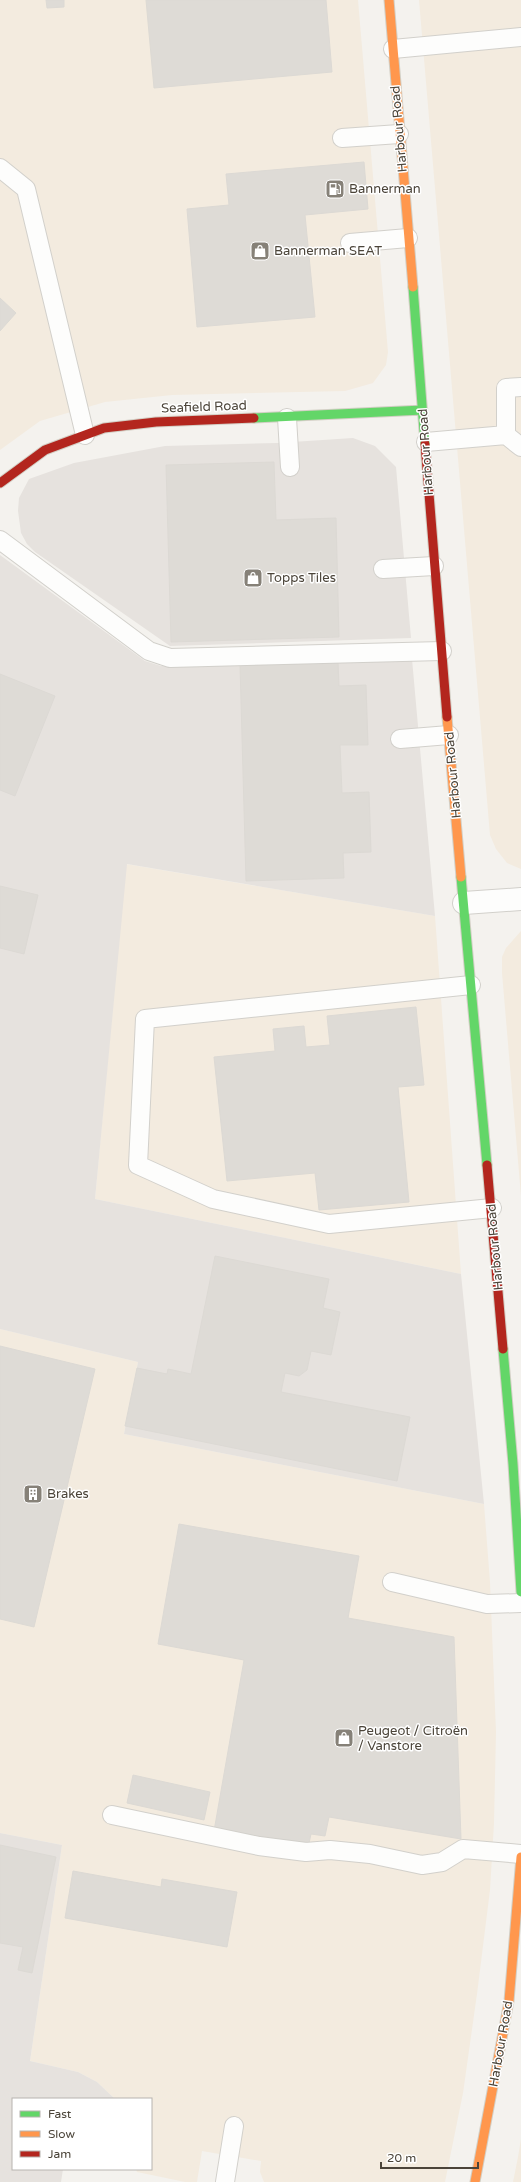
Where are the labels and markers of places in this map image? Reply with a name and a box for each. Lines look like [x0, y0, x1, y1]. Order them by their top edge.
fuel station icon: Bannerman [324, 178, 346, 200]
place label: Bannerman [349, 181, 421, 197]
shop icon: Bannerman SEAT [249, 240, 271, 262]
place label: Bannerman SEAT [274, 243, 382, 259]
shop icon: Topps Tiles [242, 567, 264, 589]
place label: Topps Tiles [267, 570, 336, 586]
building icon: Brakes [22, 1483, 44, 1505]
place label: Brakes [47, 1486, 89, 1502]
place label: Peugeot / Citroën / Vanstore [358, 1723, 468, 1754]
shop icon: Peugeot / Citroën / Vanstore [333, 1727, 355, 1749]

